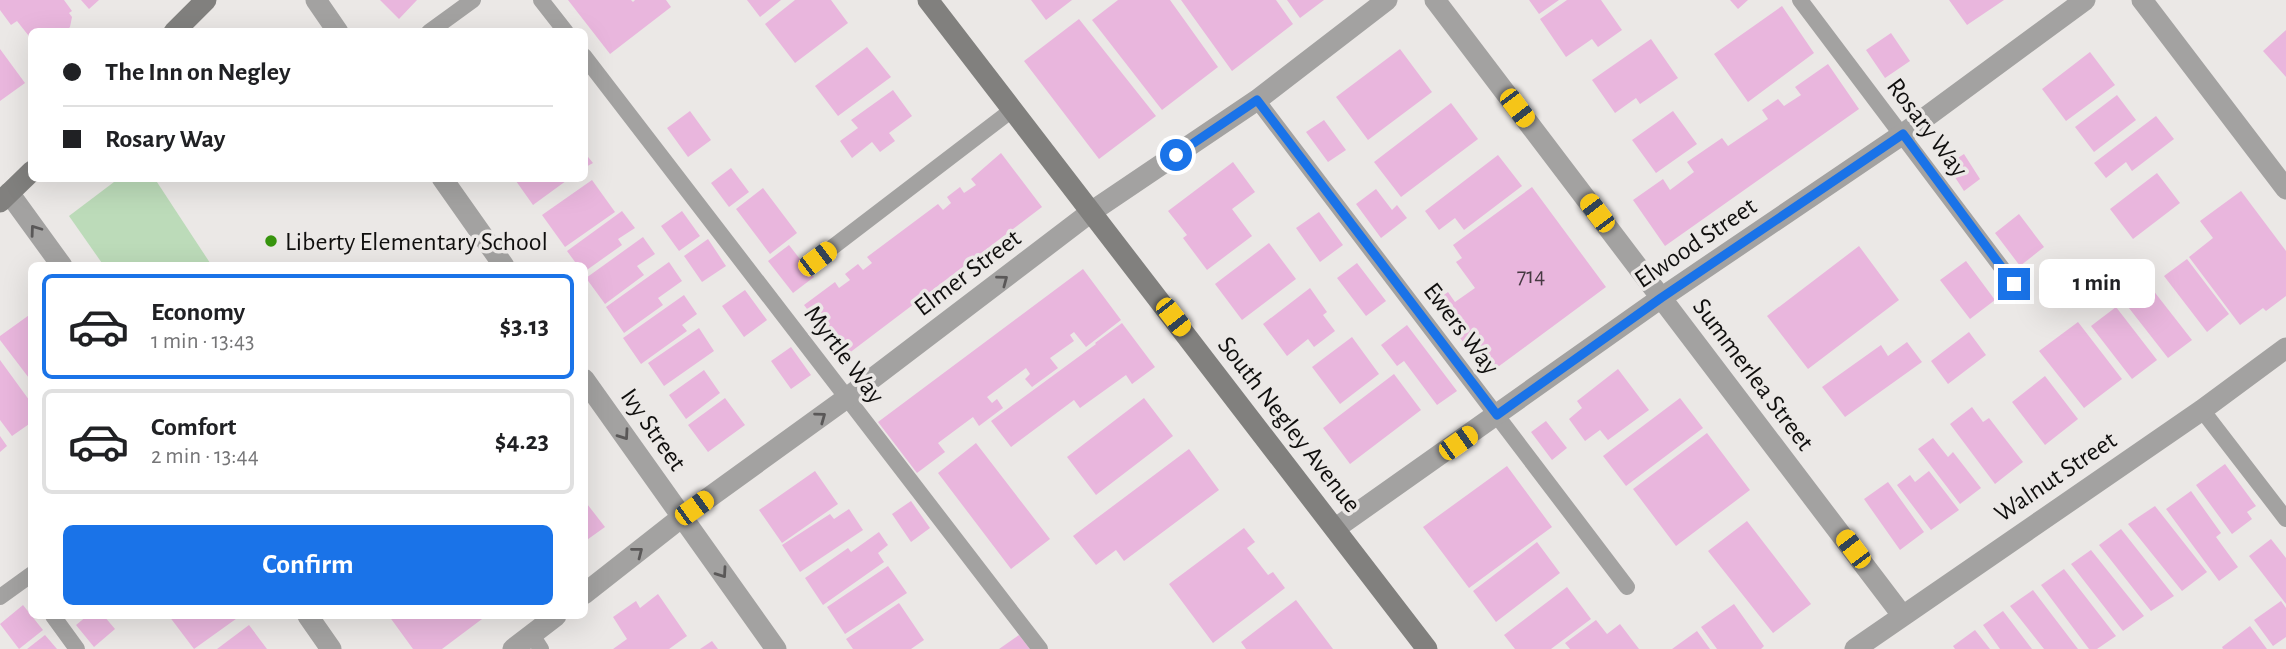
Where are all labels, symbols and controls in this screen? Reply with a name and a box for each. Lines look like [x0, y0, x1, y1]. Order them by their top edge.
text: The Inn on Negley [105, 59, 291, 85]
street label: Rosary Way [1882, 73, 1973, 182]
car [1496, 85, 1539, 131]
text: Rosary Way [105, 126, 225, 152]
route start [1160, 139, 1192, 171]
car [1576, 190, 1619, 236]
street label: Elwood Street [1630, 193, 1761, 293]
one-way arrow [31, 225, 44, 237]
street label: Elmer Street [910, 225, 1026, 321]
place label: Liberty Elementary School [285, 229, 548, 255]
marker: Liberty Elementary School [263, 233, 279, 249]
car [794, 238, 841, 280]
callout: 1 min [2038, 260, 2154, 308]
house number: 714 [1517, 265, 1545, 288]
route end [1998, 268, 2030, 300]
text: 1 min [2073, 272, 2121, 295]
one-way arrow [995, 275, 1008, 288]
street label: Ewers Way [1418, 278, 1504, 379]
car [1152, 294, 1195, 340]
street label: Summerlea Street [1688, 294, 1819, 455]
icon: car [67, 295, 130, 358]
text: Economy [151, 299, 245, 325]
street label: Myrtle Way [799, 301, 889, 408]
text: $3.13 [500, 313, 549, 339]
text: 1 min · 13:43 [151, 330, 255, 353]
street label: South Negley Avenue [1213, 332, 1366, 517]
street label: Ivy Street [616, 384, 691, 475]
icon: car [67, 410, 130, 473]
one-way arrow [813, 412, 826, 425]
text: Comfort [151, 414, 236, 440]
car [1435, 422, 1482, 464]
one-way arrow [616, 427, 628, 440]
street label: Walnut Street [1990, 427, 2121, 527]
text: $4.23 [495, 428, 549, 454]
text: 2 min · 13:44 [151, 445, 259, 468]
car [671, 487, 718, 529]
button: Confirm [63, 525, 553, 605]
car [1832, 526, 1875, 572]
one-way arrow [630, 547, 643, 560]
one-way arrow [714, 565, 726, 578]

